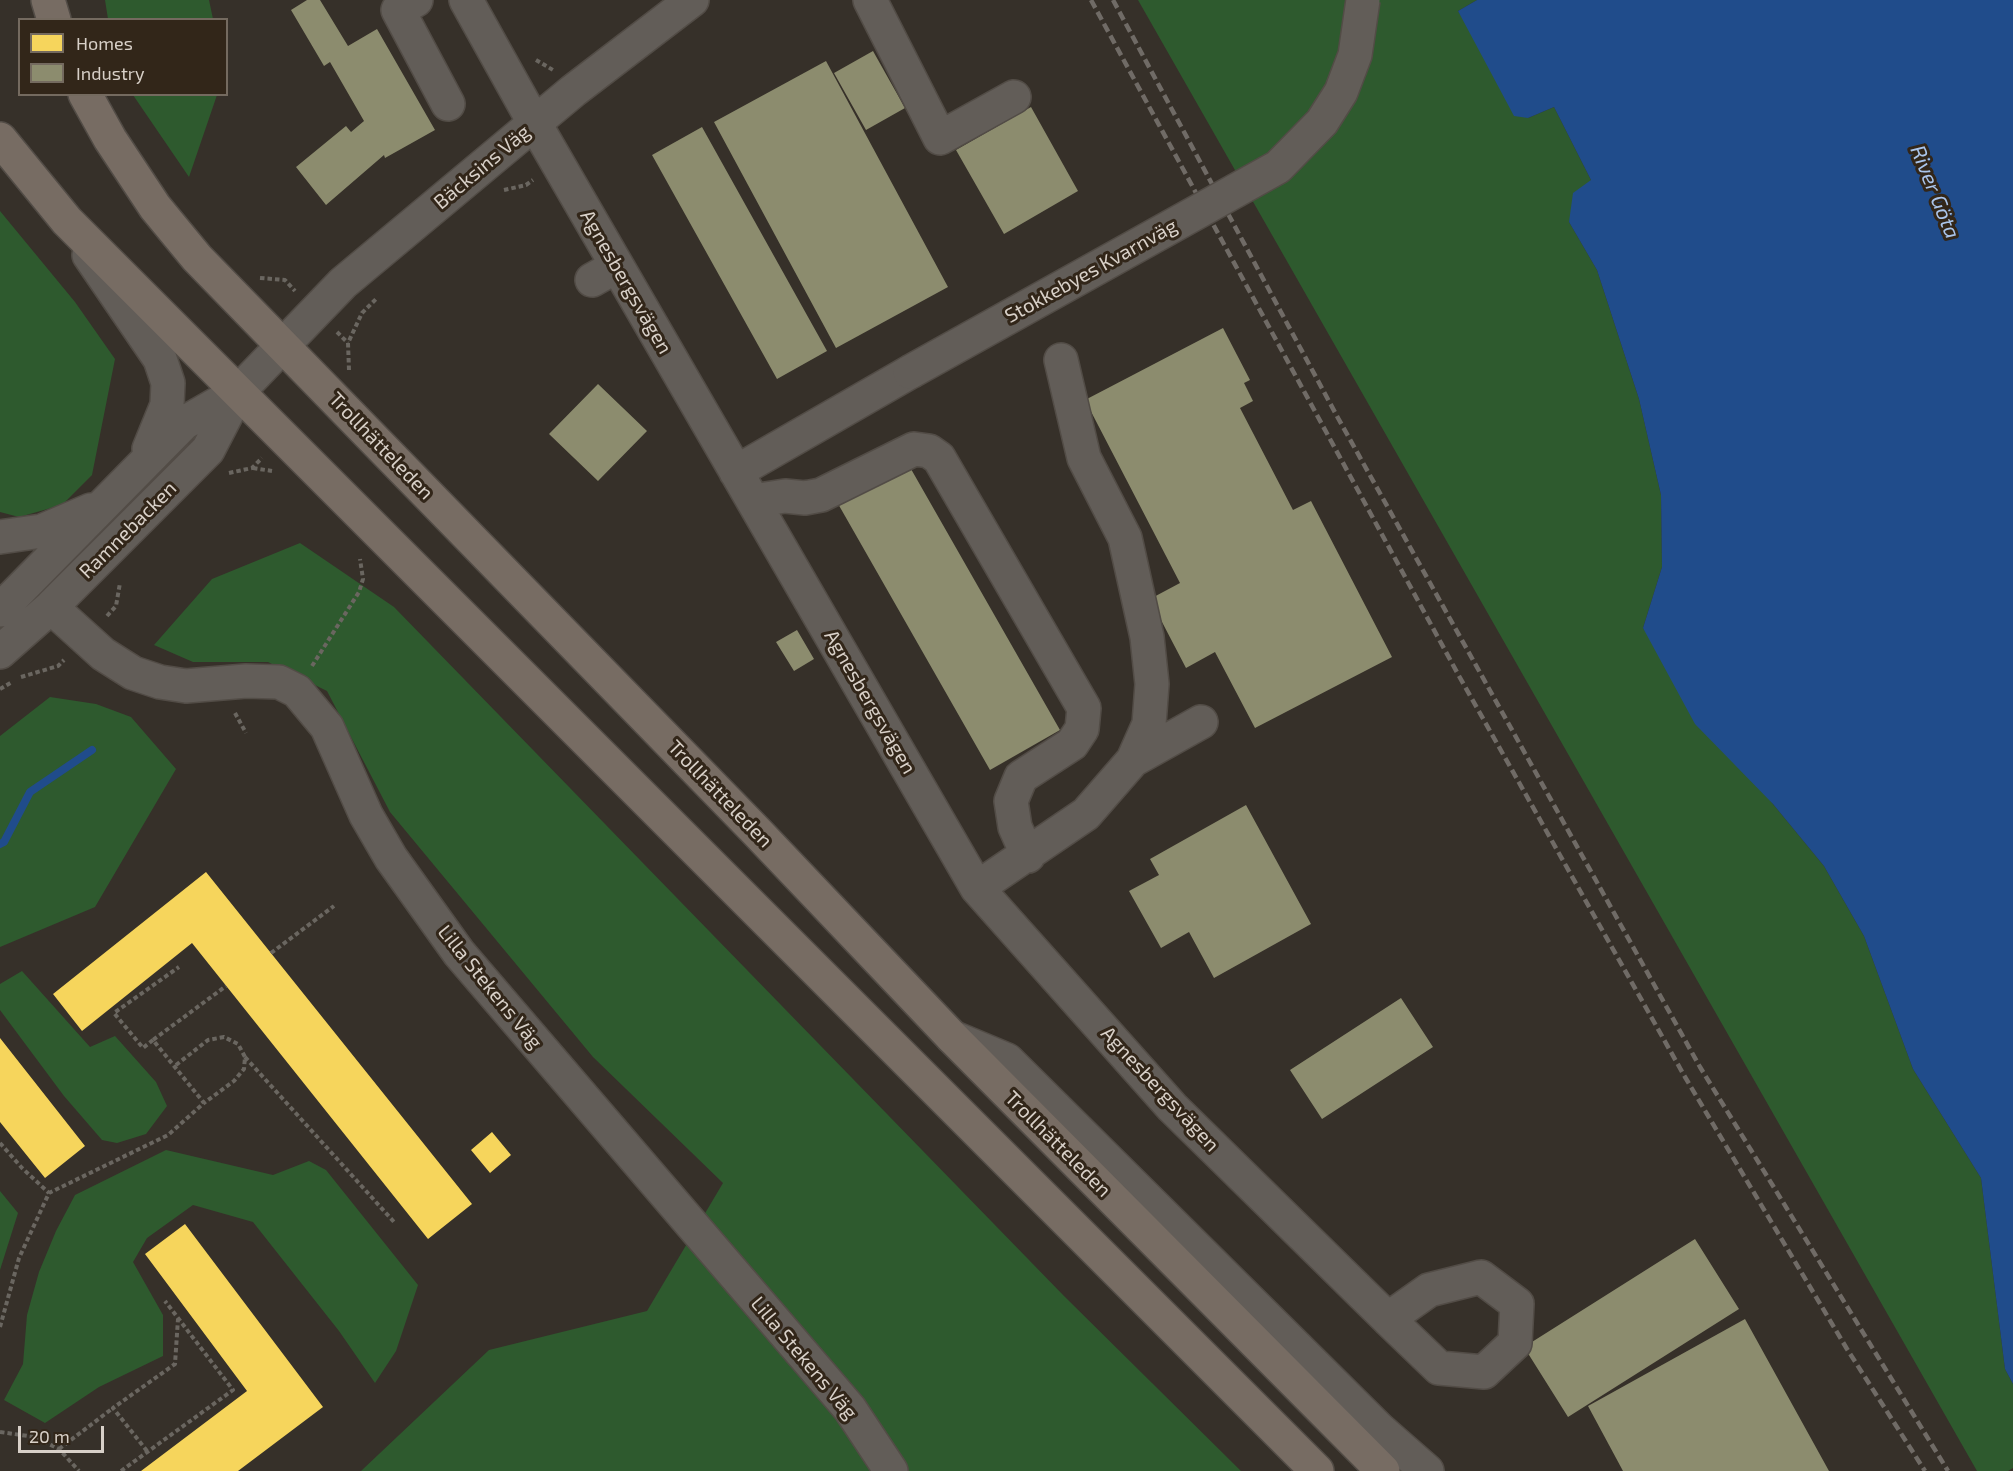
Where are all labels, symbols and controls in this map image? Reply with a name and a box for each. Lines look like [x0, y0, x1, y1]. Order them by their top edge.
legend [18, 18, 228, 96]
text: Homes [76, 32, 133, 54]
text: Industry [76, 62, 145, 84]
street label: Bäcksins Väg [429, 120, 535, 214]
water label: River Göta [1905, 142, 1965, 242]
street label: Agnesbergsvägen [575, 206, 677, 358]
street label: Stokkebyes Kvarnväg [1001, 214, 1181, 328]
street label: Trollhätteleden [324, 387, 438, 505]
street label: Ramnebacken [74, 476, 182, 584]
street label: Agnesbergsvägen [819, 626, 921, 778]
street label: Trollhätteleden [663, 735, 777, 853]
street label: Lilla Stekens Väg [433, 920, 547, 1054]
street label: Agnesbergsvägen [1096, 1021, 1224, 1157]
street label: Trollhätteleden [1000, 1086, 1116, 1202]
street label: Lilla Stekens Väg [746, 1292, 862, 1424]
scale bar [21, 1414, 106, 1452]
text: 20 m [29, 1425, 70, 1447]

